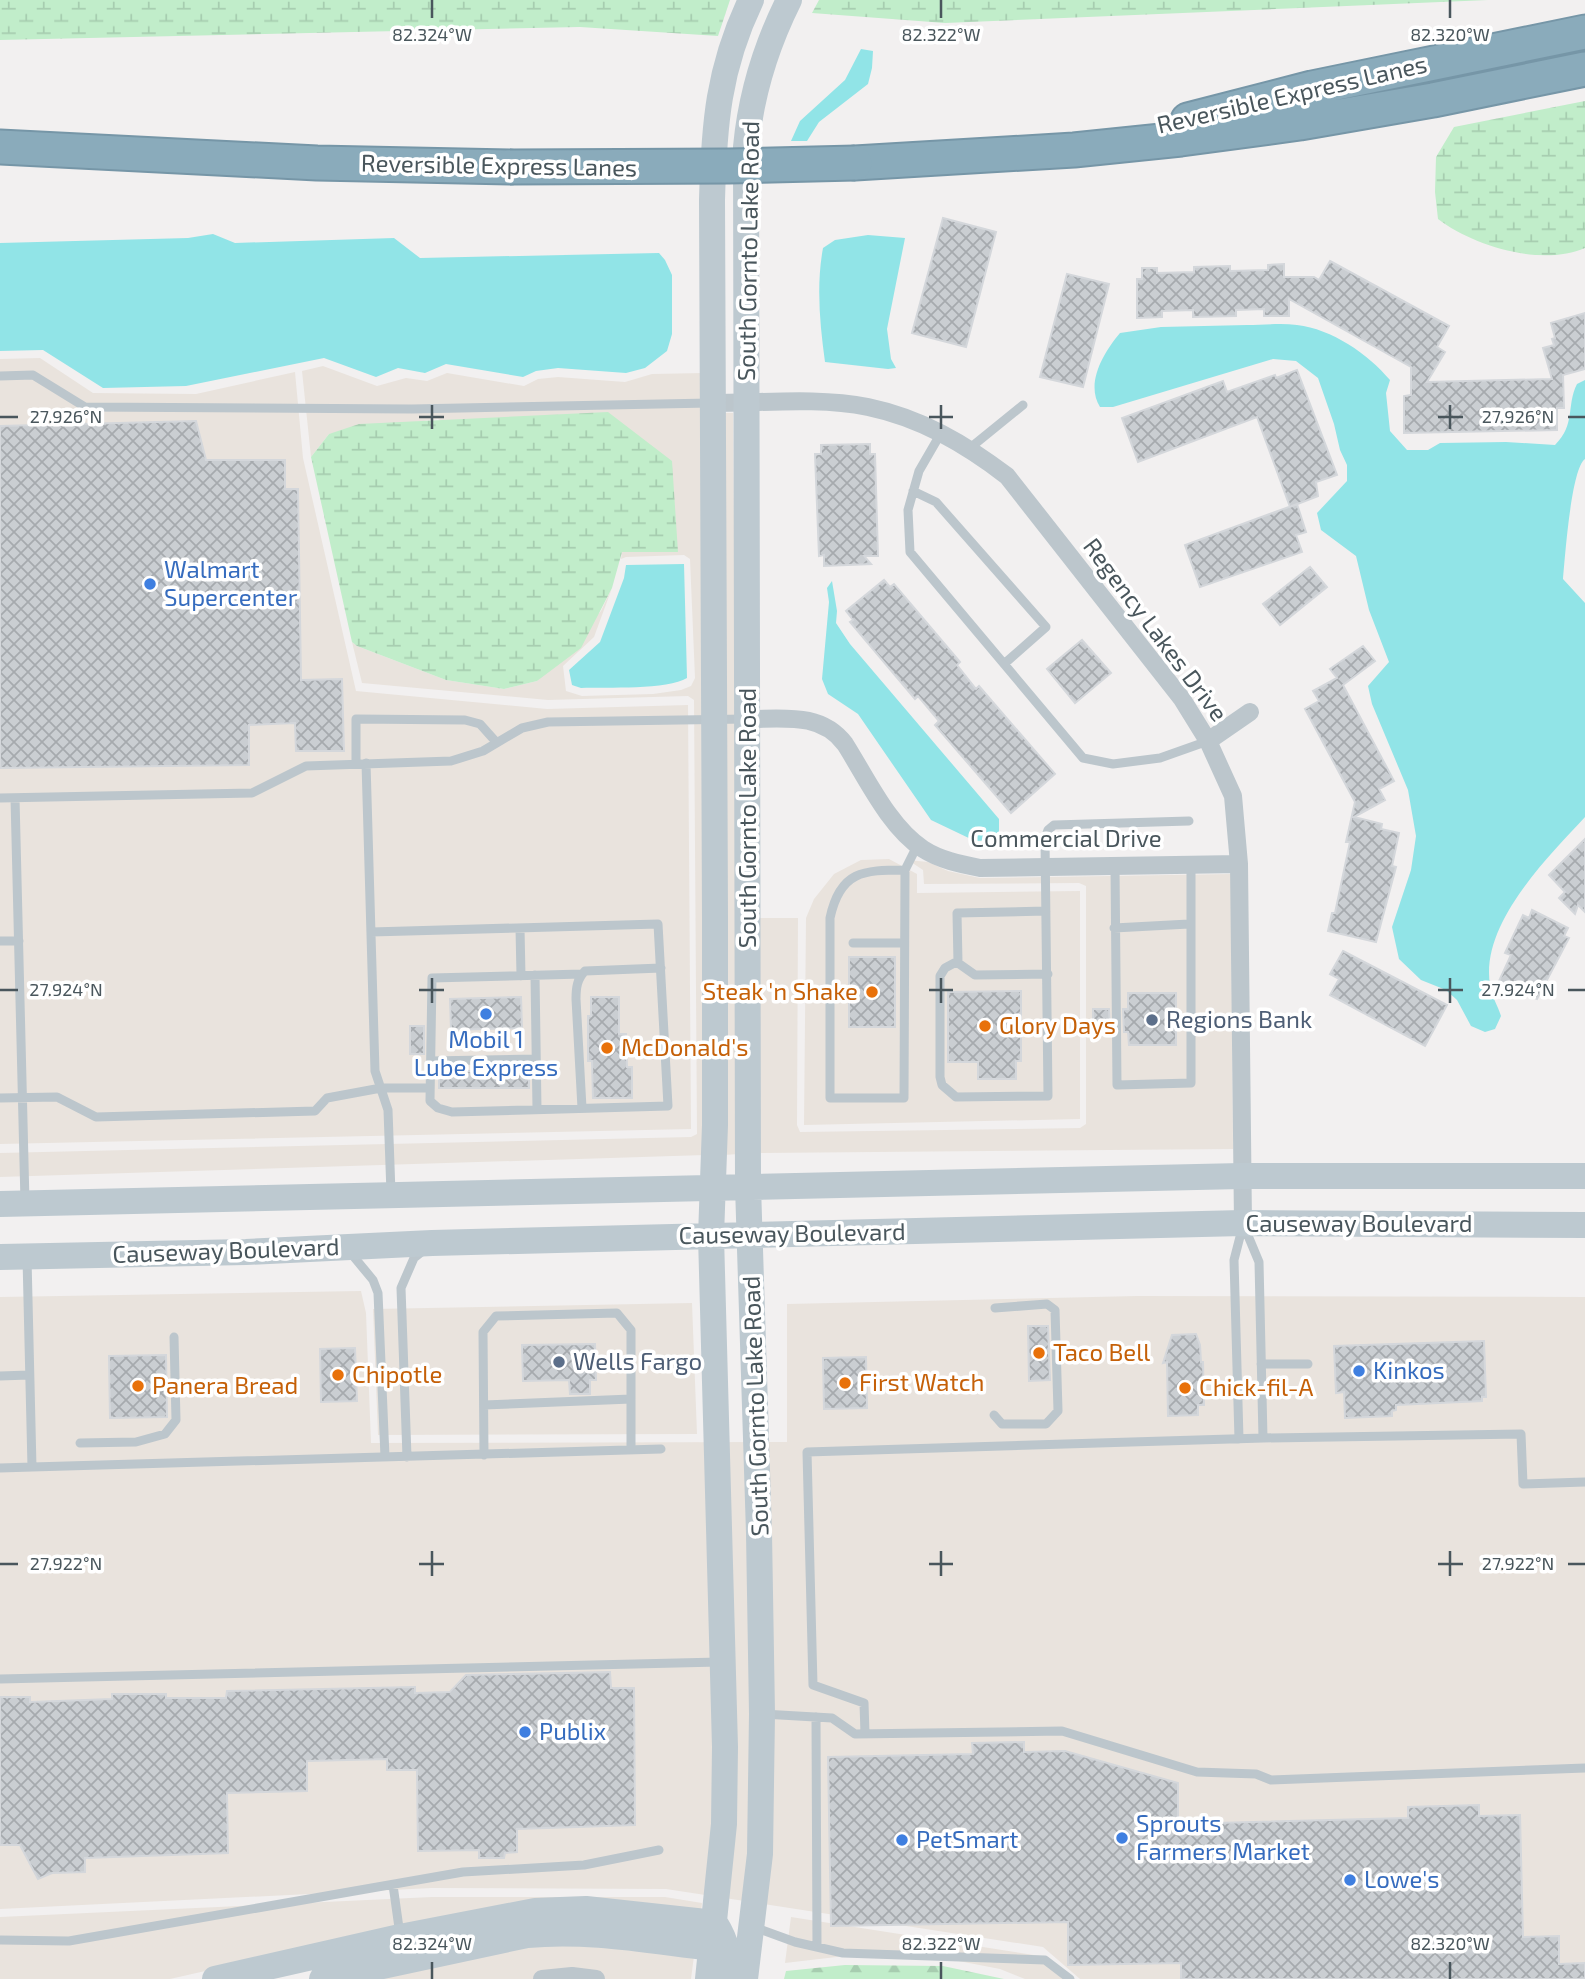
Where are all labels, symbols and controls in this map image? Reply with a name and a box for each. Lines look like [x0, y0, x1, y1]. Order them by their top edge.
text: 82.324°W [392, 23, 472, 45]
text: 82.322°W [901, 23, 981, 45]
text: 82.320°W [1410, 23, 1490, 45]
street label: Reversible Express Lanes [1154, 48, 1430, 139]
street label: South Gornto Lake Road [731, 120, 764, 381]
street label: Reversible Express Lanes [361, 148, 637, 181]
text: 27.926°N [30, 405, 102, 427]
text: 27.926°N [1482, 405, 1554, 427]
street label: Regency Lakes Drive [1078, 532, 1235, 726]
place label: Walmart Supercenter [164, 554, 298, 611]
marker: Walmart Supercenter [142, 576, 158, 592]
street label: South Gornto Lake Road [732, 688, 761, 948]
street label: Commercial Drive [970, 823, 1162, 852]
place label: Steak 'n Shake [703, 976, 858, 1005]
text: 27.924°N [29, 978, 103, 1000]
text: 27.924°N [1481, 978, 1555, 1000]
marker: Steak 'n Shake [864, 984, 880, 1000]
place label: Regions Bank [1166, 1004, 1312, 1033]
marker: Mobil 1 Lube Express [478, 1006, 494, 1022]
place label: Glory Days [999, 1010, 1116, 1039]
marker: Regions Bank [1144, 1012, 1160, 1028]
marker: Glory Days [977, 1018, 993, 1034]
place label: Mobil 1 Lube Express [414, 1024, 558, 1081]
place label: McDonald's [621, 1032, 749, 1061]
marker: McDonald's [599, 1040, 615, 1056]
street label: Causeway Boulevard [1245, 1208, 1473, 1237]
street label: Causeway Boulevard [678, 1216, 906, 1249]
street label: Causeway Boulevard [112, 1231, 340, 1268]
street label: South Gornto Lake Road [735, 1275, 774, 1537]
place label: Taco Bell [1053, 1337, 1150, 1366]
marker: Taco Bell [1031, 1345, 1047, 1361]
place label: Wells Fargo [573, 1346, 702, 1375]
marker: Wells Fargo [551, 1354, 567, 1370]
place label: Kinkos [1373, 1355, 1445, 1384]
place label: Chipotle [352, 1359, 442, 1388]
marker: Kinkos [1351, 1363, 1367, 1379]
marker: Chipotle [330, 1367, 346, 1383]
place label: First Watch [859, 1367, 984, 1396]
place label: Panera Bread [152, 1370, 298, 1399]
place label: Chick-fil-A [1199, 1372, 1314, 1401]
marker: First Watch [837, 1375, 853, 1391]
marker: Panera Bread [130, 1378, 146, 1394]
marker: Chick-fil-A [1177, 1380, 1193, 1396]
text: 27.922°N [30, 1552, 102, 1574]
text: 27.922°N [1482, 1552, 1554, 1574]
place label: Publix [539, 1716, 607, 1745]
marker: Publix [517, 1724, 533, 1740]
place label: Sprouts Farmers Market [1136, 1808, 1310, 1865]
place label: PetSmart [916, 1824, 1018, 1853]
marker: Sprouts Farmers Market [1114, 1830, 1130, 1846]
marker: PetSmart [894, 1832, 910, 1848]
place label: Lowe's [1364, 1864, 1439, 1893]
marker: Lowe's [1342, 1872, 1358, 1888]
text: 82.324°W [392, 1932, 472, 1954]
text: 82.322°W [901, 1932, 981, 1954]
text: 82.320°W [1410, 1932, 1490, 1954]

